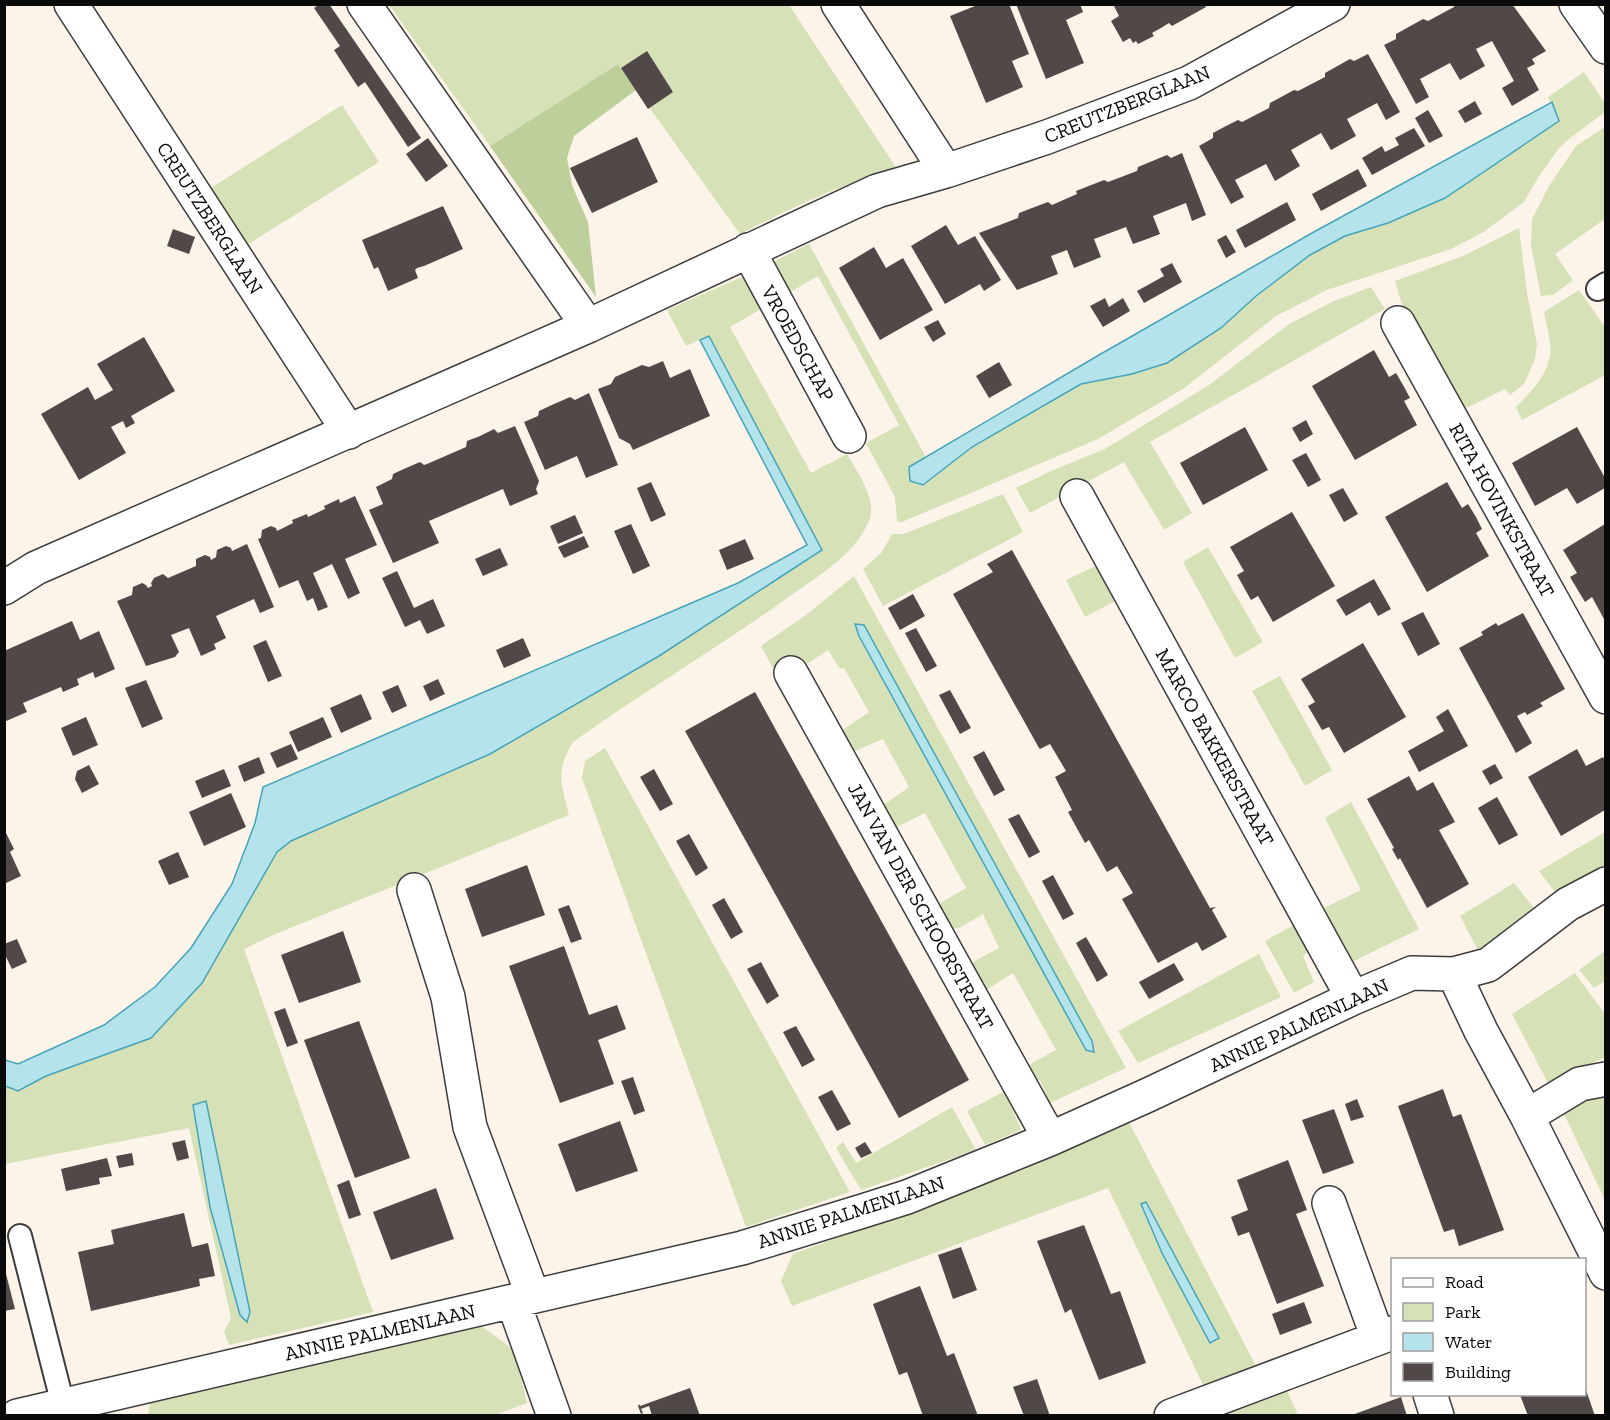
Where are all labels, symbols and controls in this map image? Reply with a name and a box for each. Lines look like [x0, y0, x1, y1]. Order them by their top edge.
street label: CREUTZBERGLAAN [1041, 60, 1214, 148]
street label: CREUTZBERGLAAN [152, 137, 268, 299]
street label: VROEDSCHAP [756, 280, 840, 405]
street label: RITA HOVINKSTRAAT [1444, 419, 1560, 601]
street label: MARCO BAKKERSTRAAT [1151, 644, 1279, 850]
street label: JAN VAN DER SCHOORSTRAAT [843, 778, 999, 1034]
street label: ANNIE PALMENLAAN [1205, 973, 1393, 1077]
street label: ANNIE PALMENLAAN [754, 1170, 948, 1254]
legend [1391, 1258, 1586, 1396]
text: Road [1445, 1271, 1484, 1293]
street label: ANNIE PALMENLAAN [282, 1298, 478, 1366]
text: Park [1445, 1301, 1481, 1323]
text: Water [1445, 1331, 1492, 1353]
text: Building [1445, 1361, 1511, 1383]

